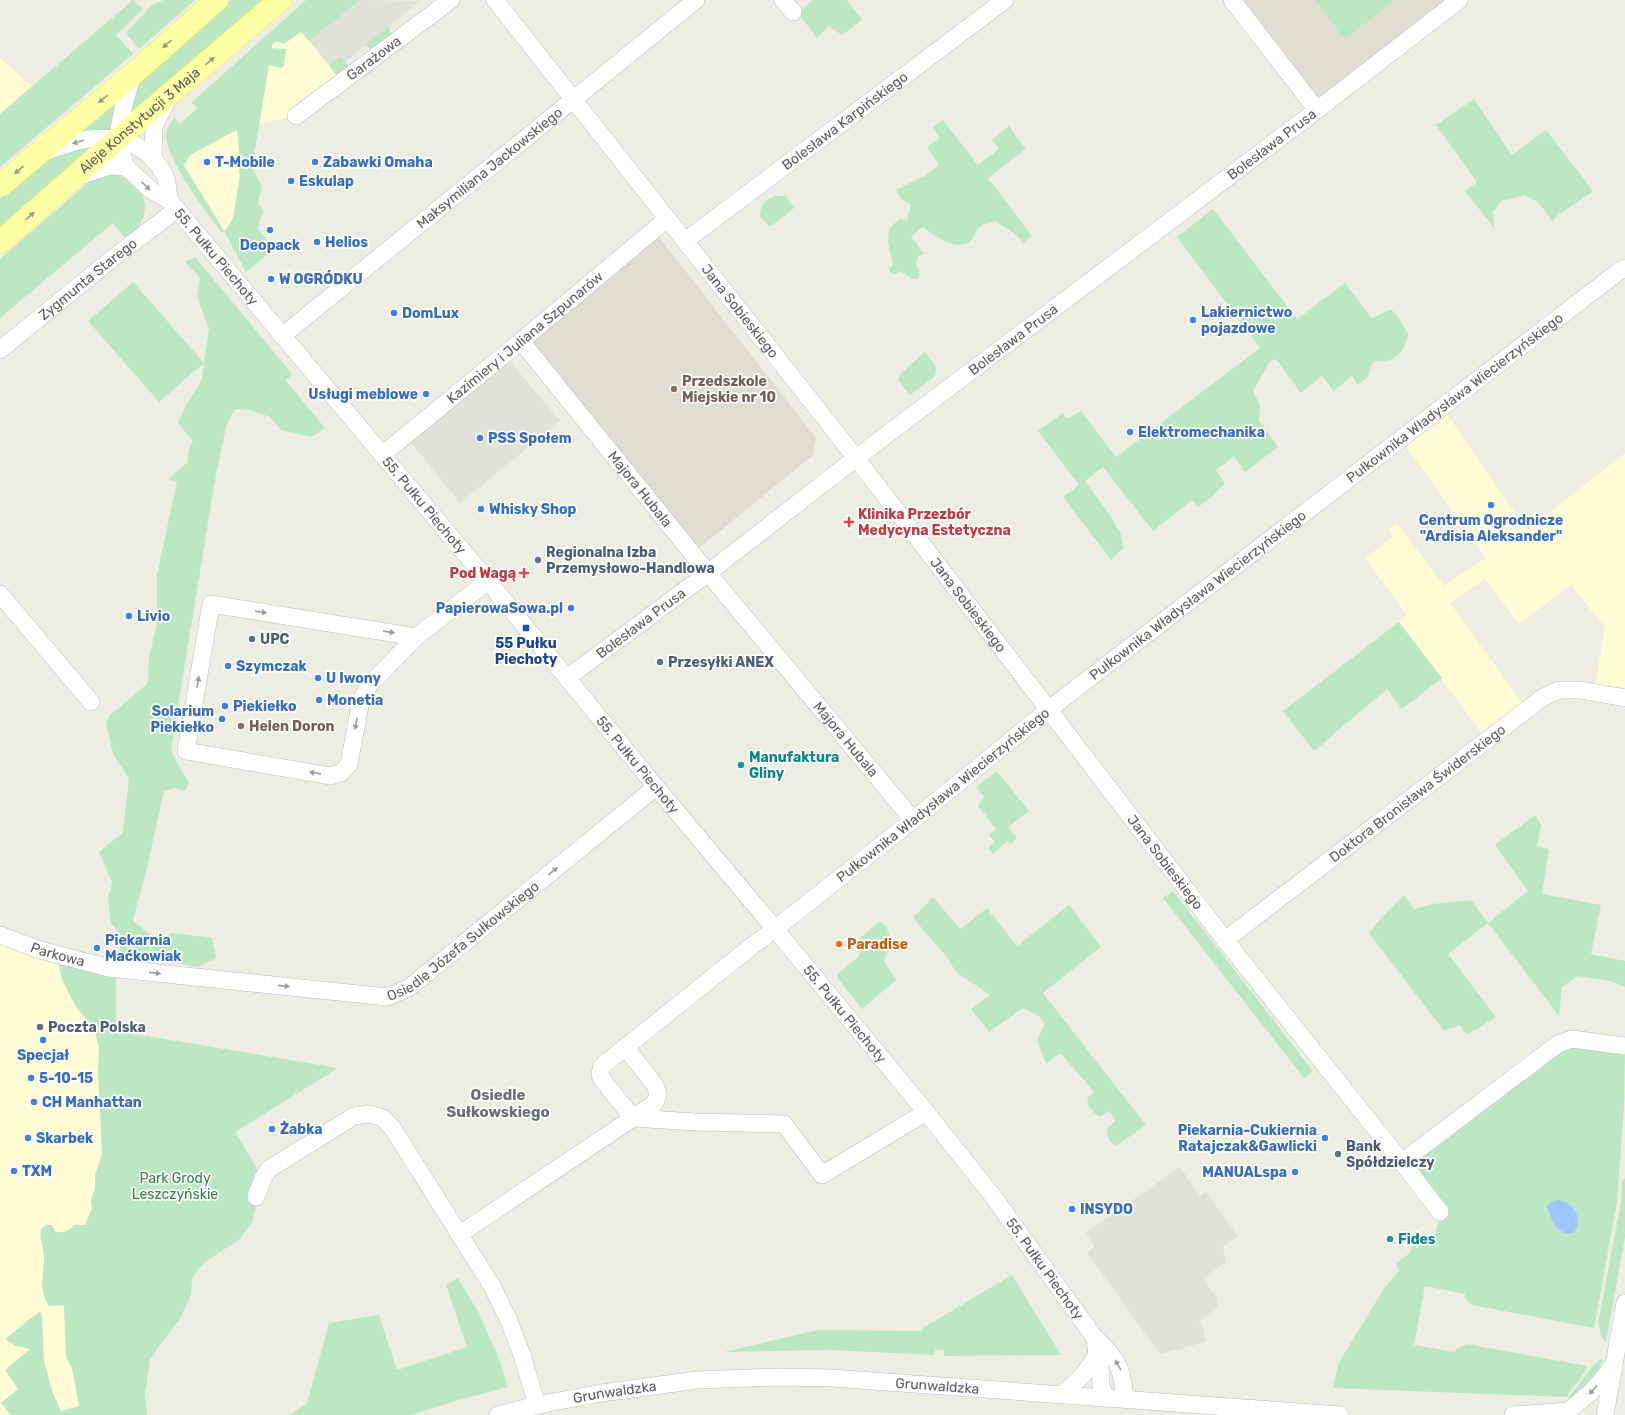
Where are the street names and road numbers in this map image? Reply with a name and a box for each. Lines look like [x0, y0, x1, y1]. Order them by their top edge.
street label: Garażowa [343, 32, 404, 84]
street label: Aleje Konstytucji 3 Maja [75, 63, 203, 177]
street label: Bolesława Karpińskiego [778, 68, 911, 174]
street label: Maksymiliana Jackowskiego [413, 104, 566, 232]
street label: Bolesława Prusa [1224, 105, 1320, 183]
street label: 55. Pułku Piechoty [171, 205, 262, 309]
street label: Zygmunta Starego [35, 234, 140, 324]
street label: Jana Sobieskiego [698, 261, 782, 361]
street label: Kazimiery i Juliana Szpunarów [443, 268, 606, 407]
street label: Bolesława Prusa [965, 300, 1061, 379]
street label: Pułkownika Władysława Wiecierzyńskiego [1343, 309, 1566, 486]
street label: Majora Hubala [605, 448, 676, 530]
street label: 55. Pułku Piechoty [379, 453, 470, 557]
street label: Pułkownika Władysława Wiecierzyńskiego [1086, 506, 1309, 684]
street label: Jana Sobieskiego [927, 554, 1010, 655]
street label: Bolesława Prusa [593, 584, 689, 662]
street label: Majora Hubala [810, 698, 882, 780]
street label: Pułkownika Władysława Wiecierzyńskiego [833, 704, 1053, 886]
street label: 55. Pułku Piechoty [593, 712, 683, 817]
street label: Doktora Bronisława Świderskiego [1326, 721, 1509, 866]
street label: Jana Sobieskiego [1124, 811, 1207, 913]
street label: Osiedle Józefa Sułkowskiego [384, 877, 542, 1005]
street label: Parkowa [28, 939, 87, 970]
street label: 55. Pułku Piechoty [800, 962, 890, 1066]
street label: 55. Pułku Piechoty [1003, 1214, 1088, 1323]
street label: Grunwaldzka [895, 1374, 980, 1397]
street label: Grunwaldzka [571, 1377, 657, 1407]

